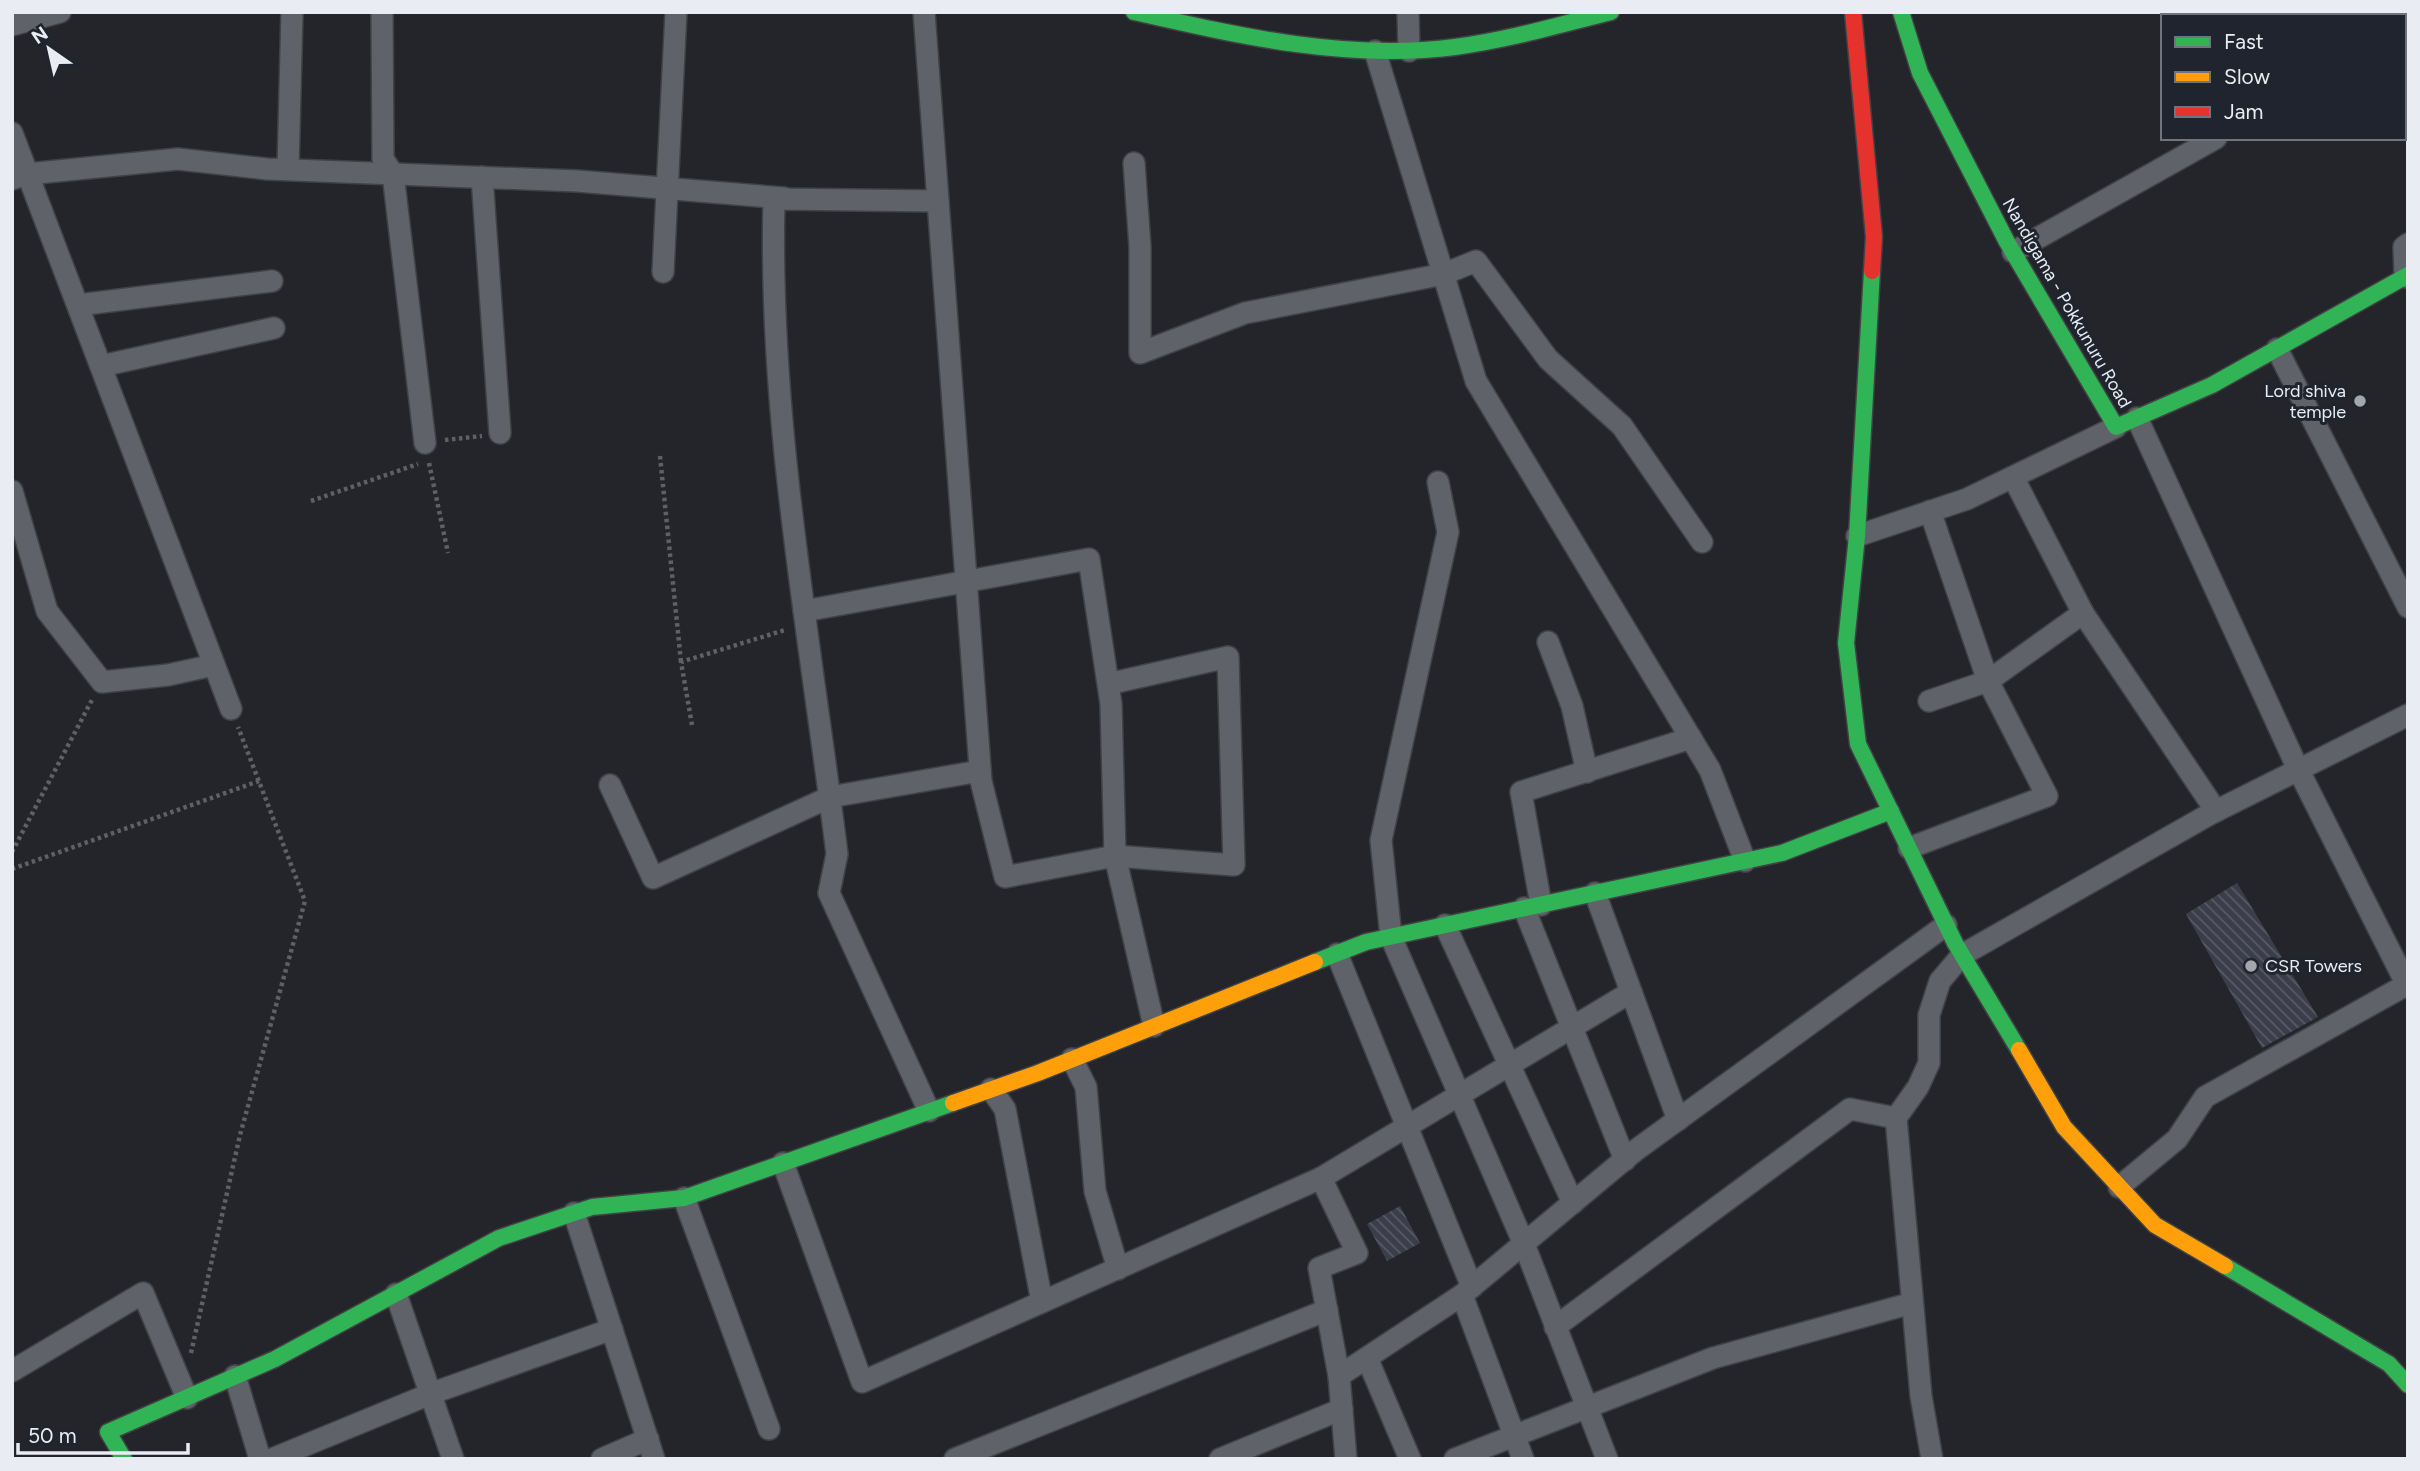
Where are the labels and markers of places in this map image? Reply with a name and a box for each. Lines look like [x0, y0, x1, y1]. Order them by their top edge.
place label: Lord shiva temple [2264, 380, 2346, 423]
marker: Lord shiva temple [2352, 393, 2368, 409]
place label: CSR Towers [2265, 955, 2362, 977]
marker: CSR Towers [2243, 958, 2259, 974]

